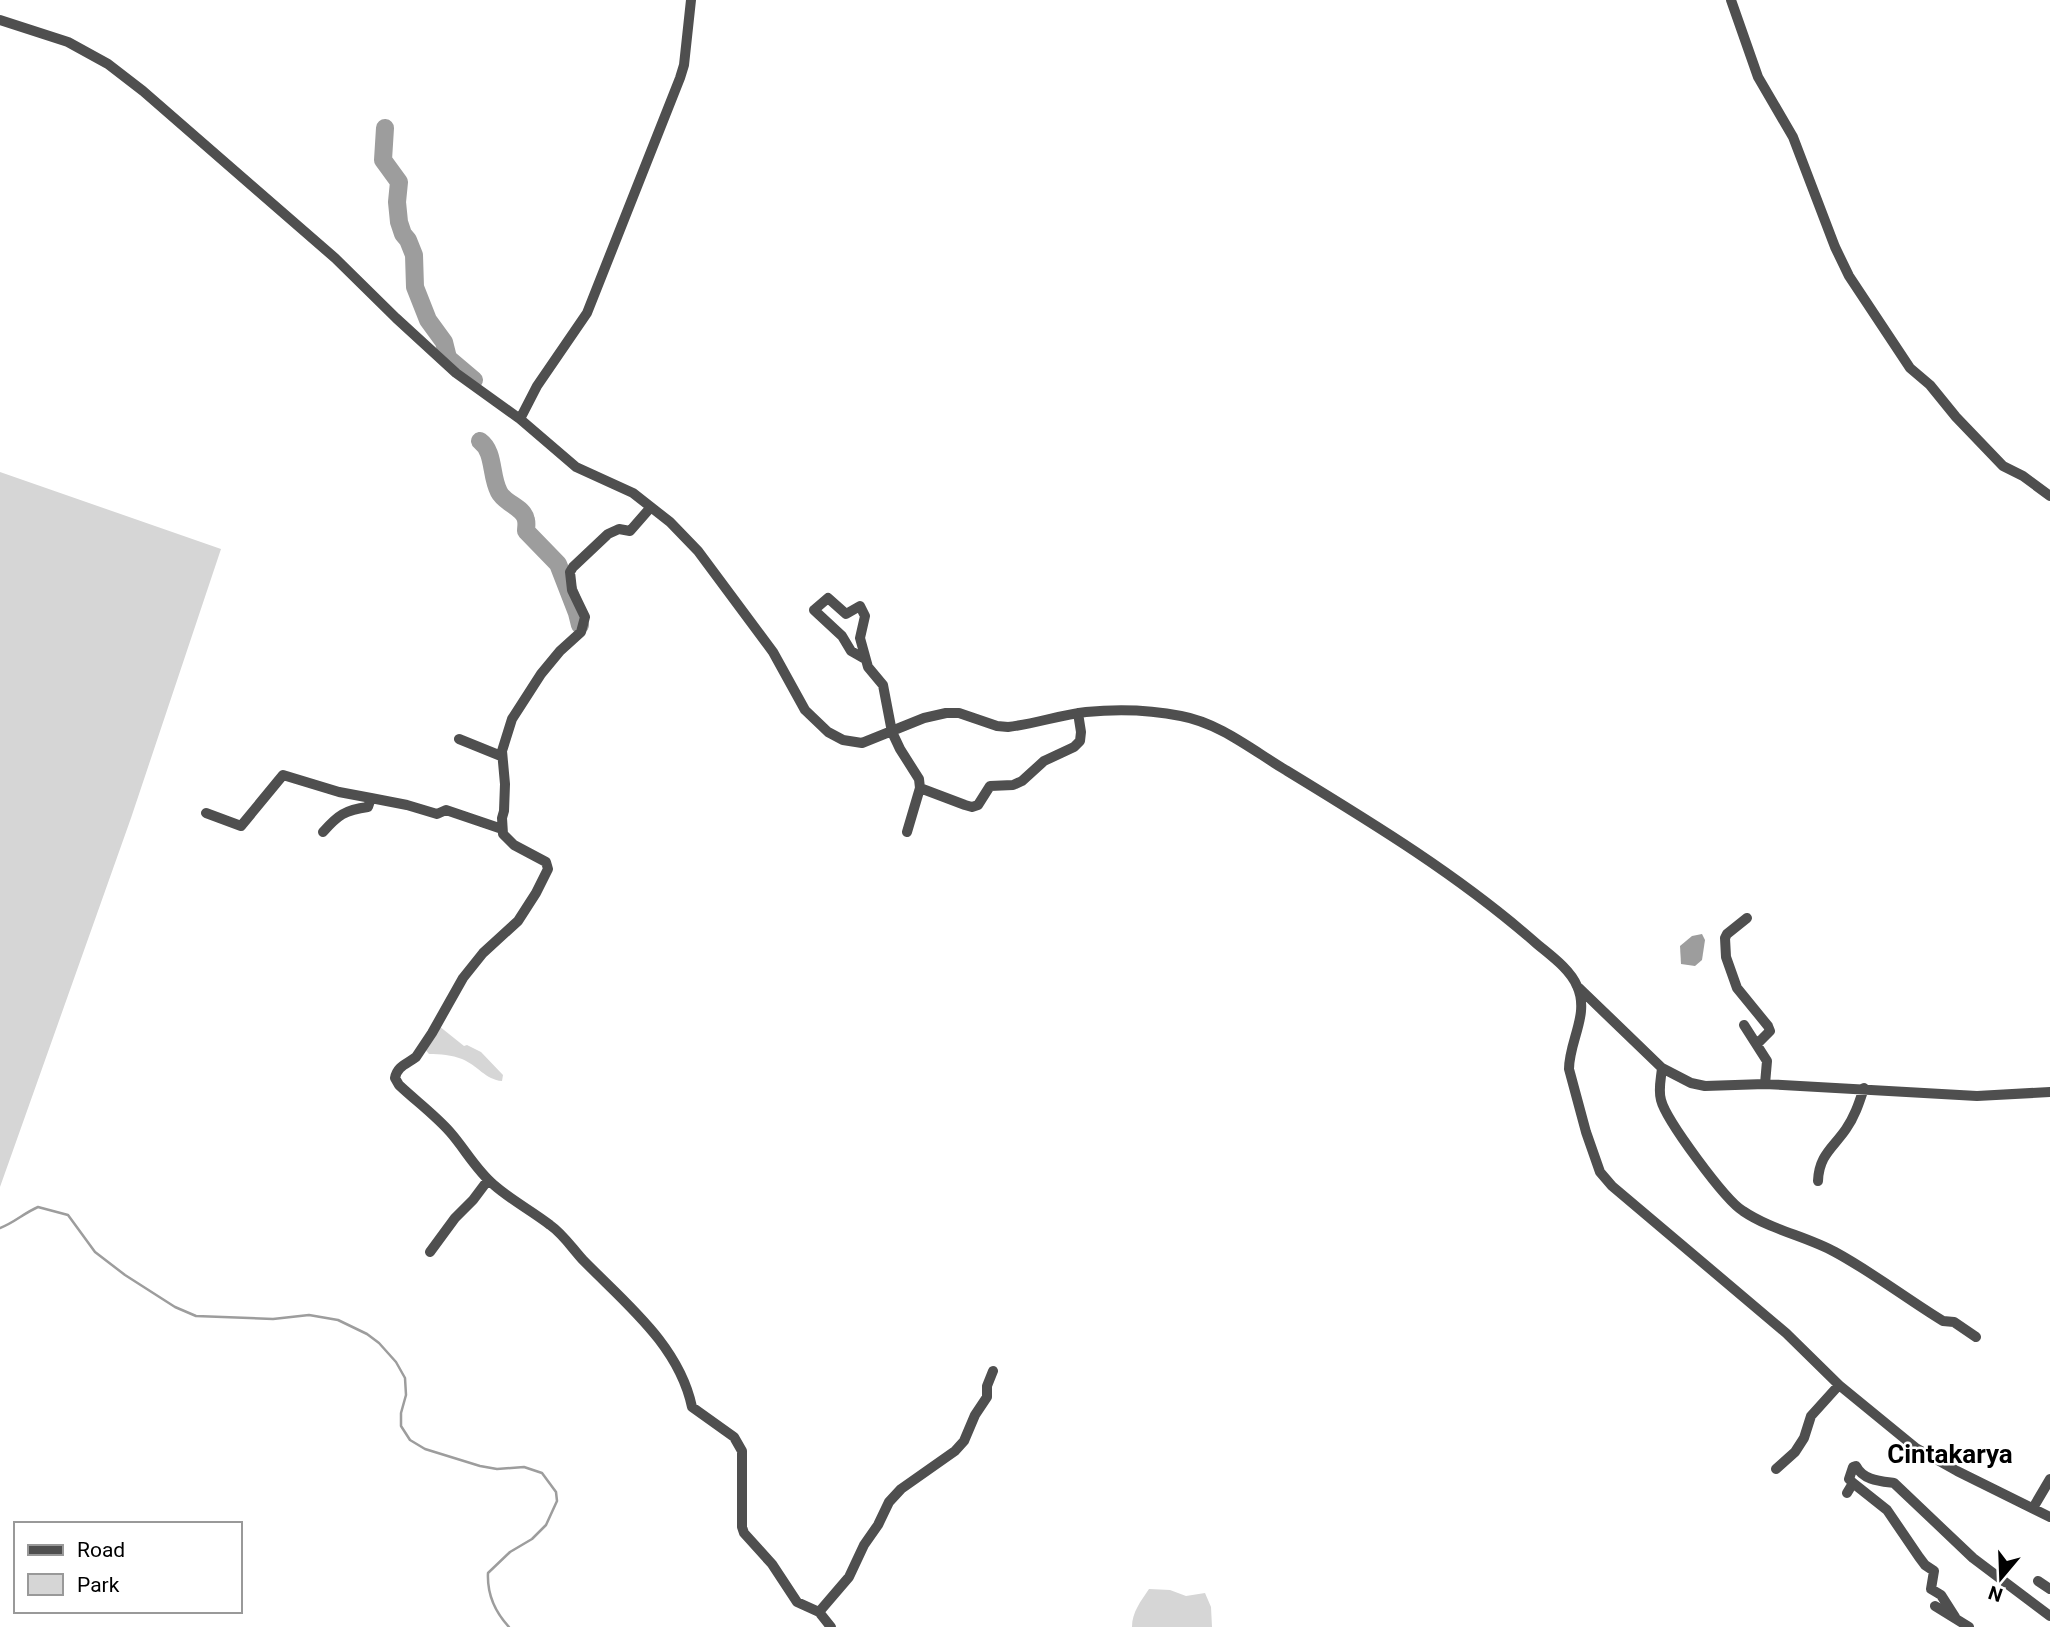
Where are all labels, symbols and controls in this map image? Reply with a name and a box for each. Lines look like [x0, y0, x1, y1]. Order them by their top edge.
district label: Cintakarya [1887, 1439, 2013, 1469]
legend [14, 1522, 242, 1613]
text: Road [77, 1538, 125, 1562]
north arrow [1966, 1543, 2036, 1613]
text: Park [77, 1573, 120, 1597]
text: N [1986, 1581, 2006, 1607]

